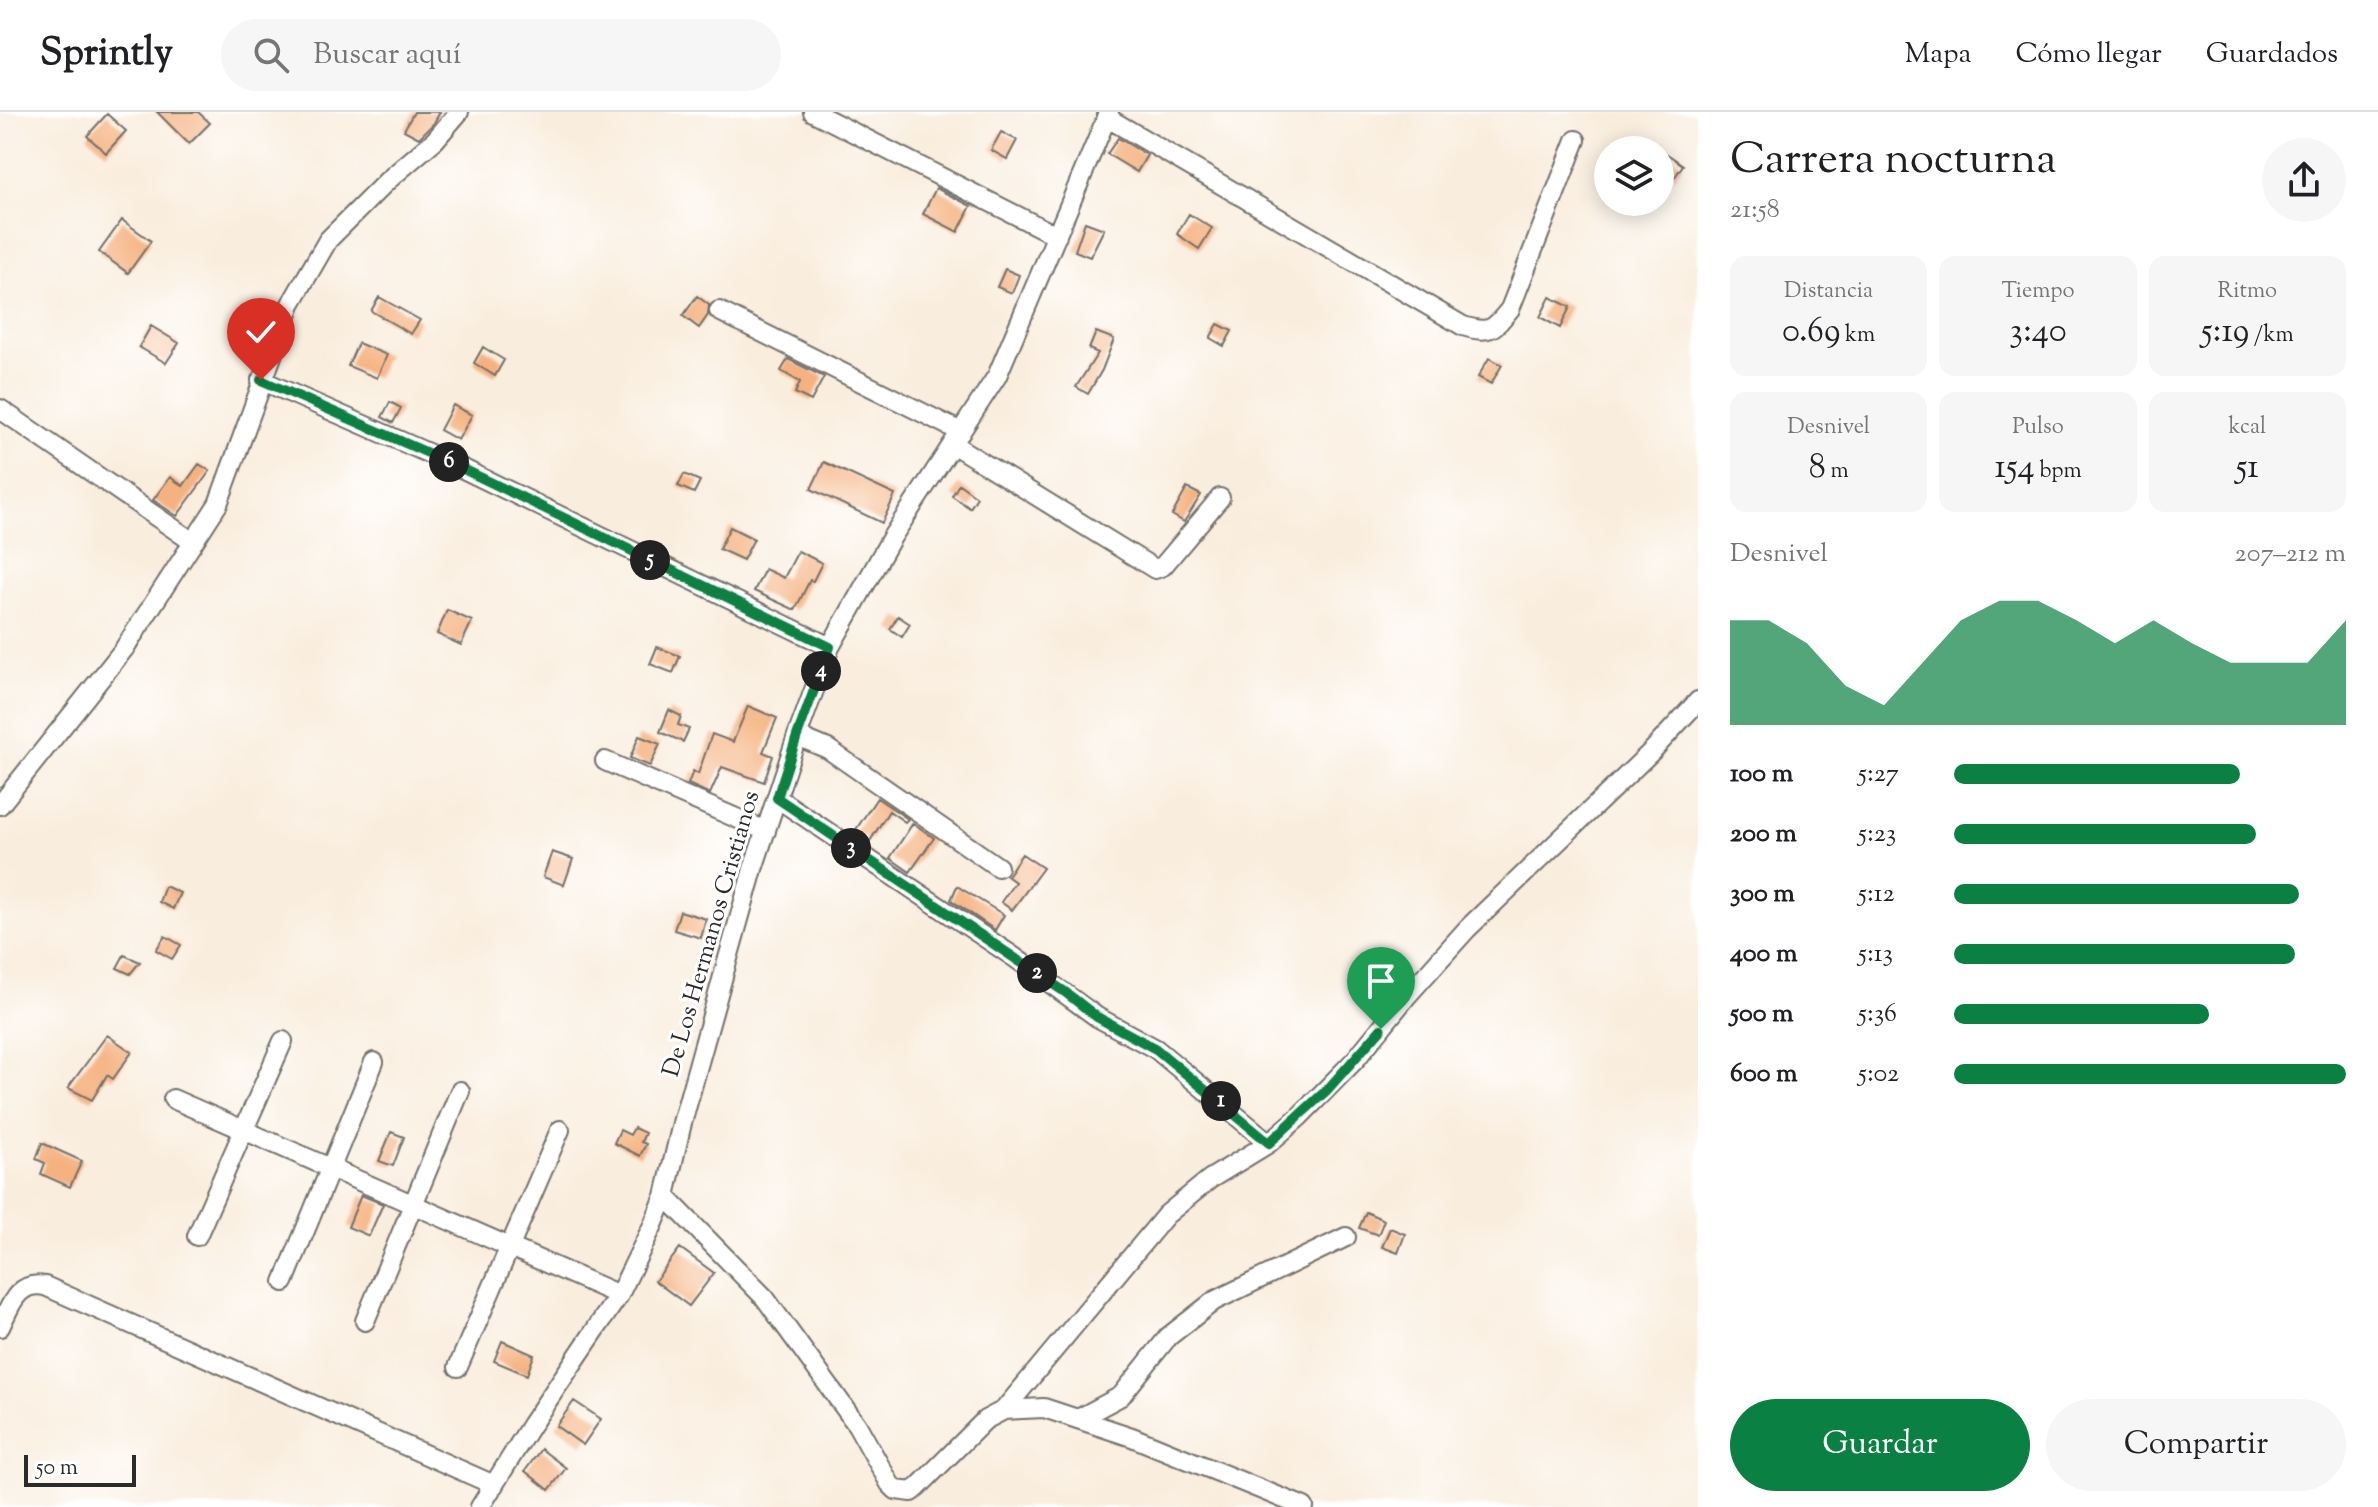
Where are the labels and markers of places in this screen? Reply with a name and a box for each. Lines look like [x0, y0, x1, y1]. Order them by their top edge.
pin [227, 298, 295, 380]
pin: 6 [429, 442, 469, 482]
pin: 5 [630, 540, 670, 580]
pin: 4 [801, 651, 841, 691]
pin: 3 [831, 828, 871, 868]
pin [1347, 947, 1415, 1029]
pin: 2 [1017, 953, 1057, 993]
pin: 1 [1201, 1081, 1241, 1121]

